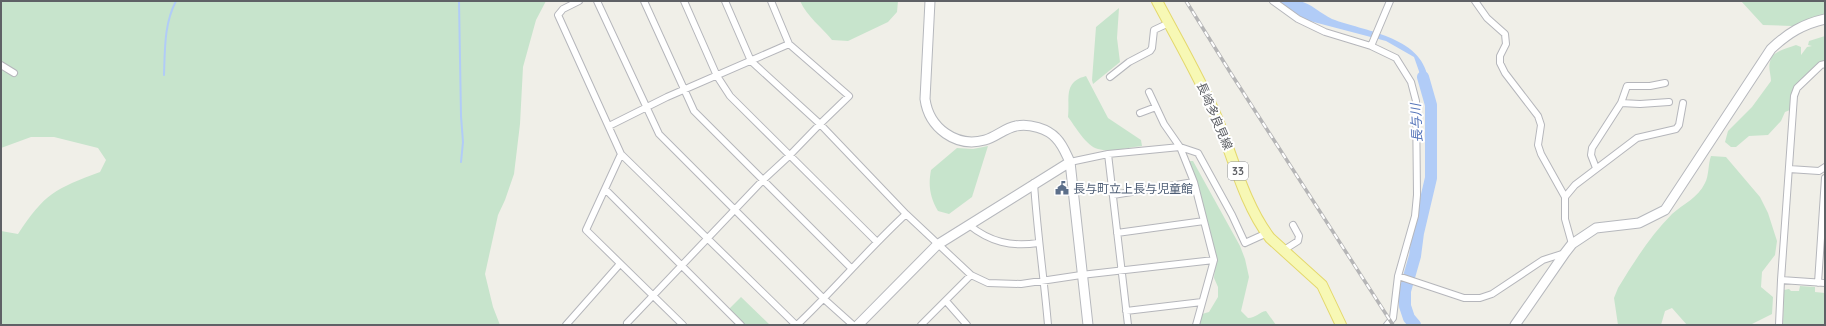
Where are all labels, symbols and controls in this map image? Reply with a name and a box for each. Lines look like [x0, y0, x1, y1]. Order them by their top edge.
street label: 長崎多良見線 [1194, 80, 1236, 152]
water label: 長与川 [1407, 101, 1425, 143]
road number: 33 [1228, 162, 1248, 180]
public building icon: 長与町立上長与児童館 [1054, 180, 1070, 196]
place label: 長与町立上長与児童館 [1073, 181, 1193, 196]

